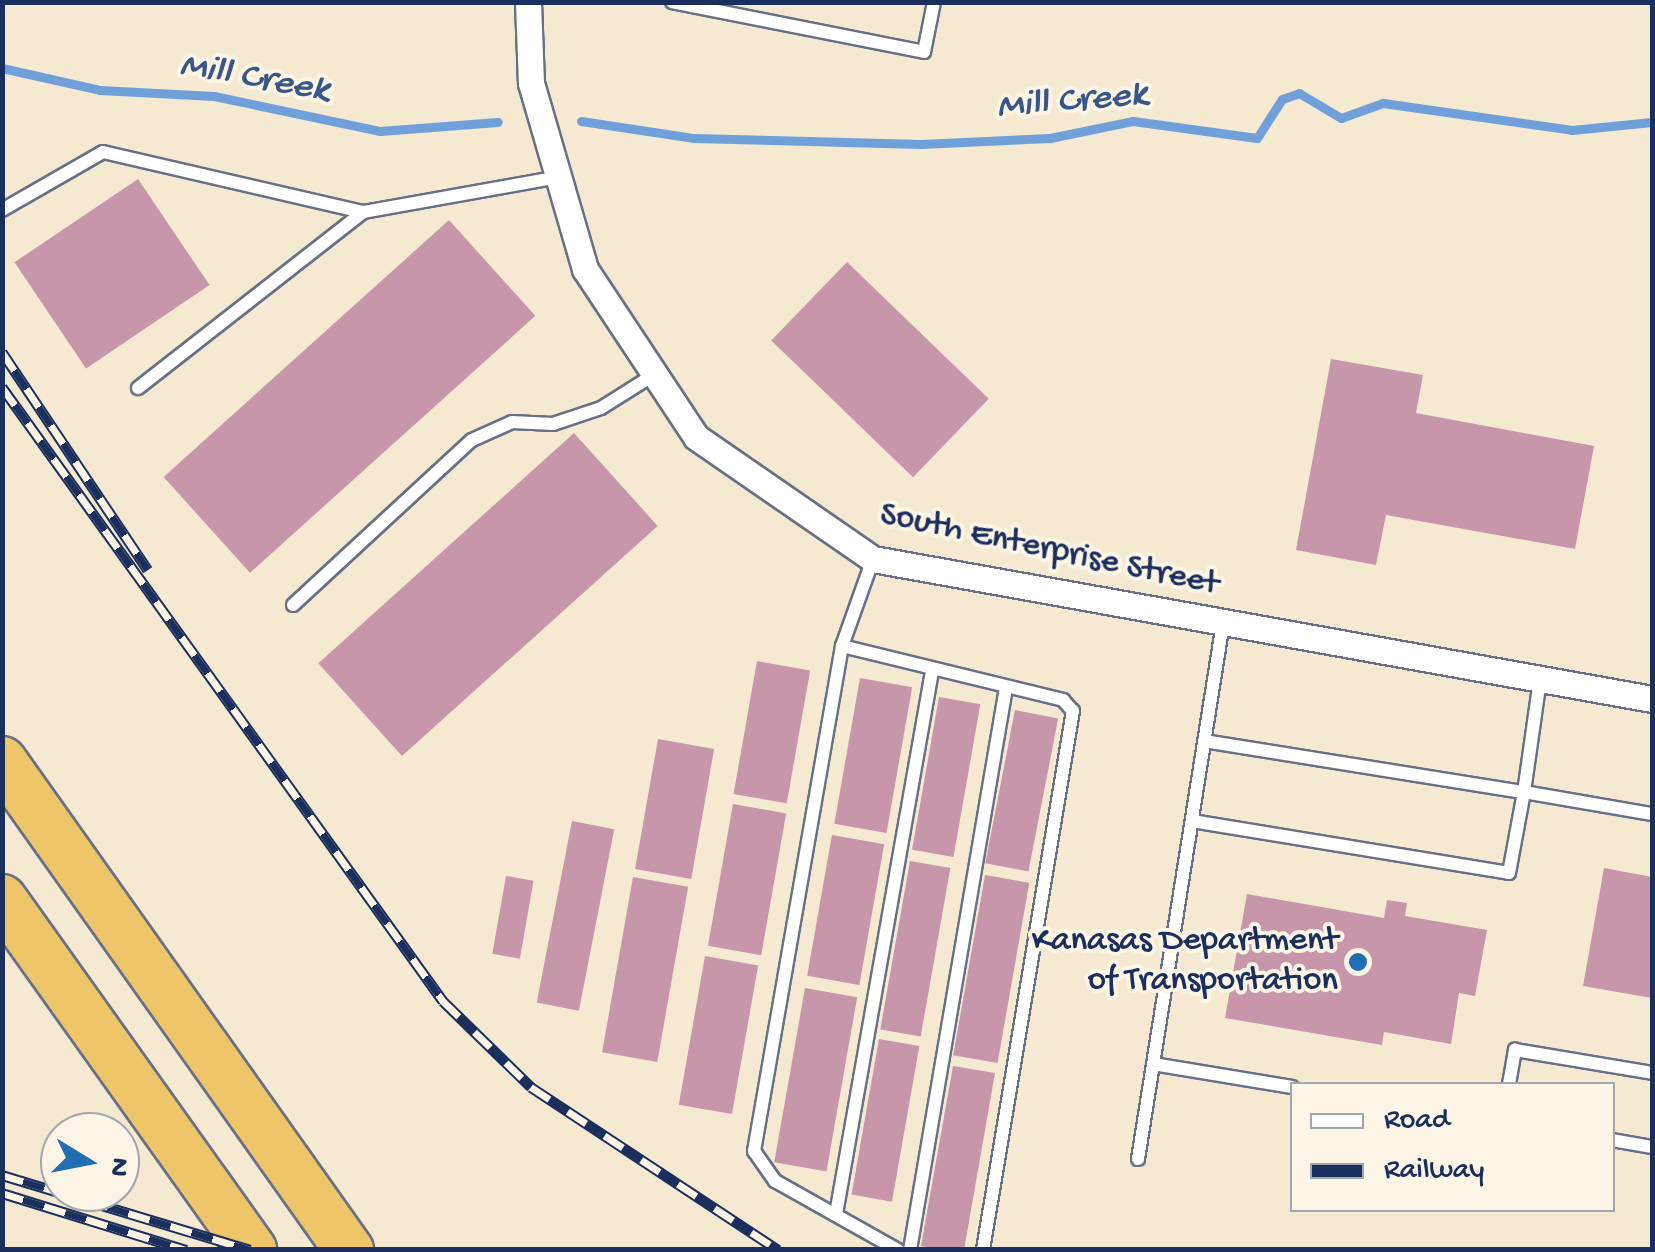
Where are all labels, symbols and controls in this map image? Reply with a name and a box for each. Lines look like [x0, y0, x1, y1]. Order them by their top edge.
water label: Mill Creek [176, 44, 332, 116]
water label: Mill Creek [995, 74, 1149, 132]
street label: South Enterprise Street [876, 495, 1222, 607]
place label: Kanasas Department of Transportation [1032, 921, 1338, 1003]
marker: Kanasas Department of Transportation [1347, 951, 1369, 973]
legend [1290, 1082, 1615, 1212]
text: Road [1384, 1104, 1450, 1139]
north arrow [40, 1112, 140, 1212]
text: Railway [1384, 1154, 1484, 1189]
text: N [100, 1155, 136, 1179]

